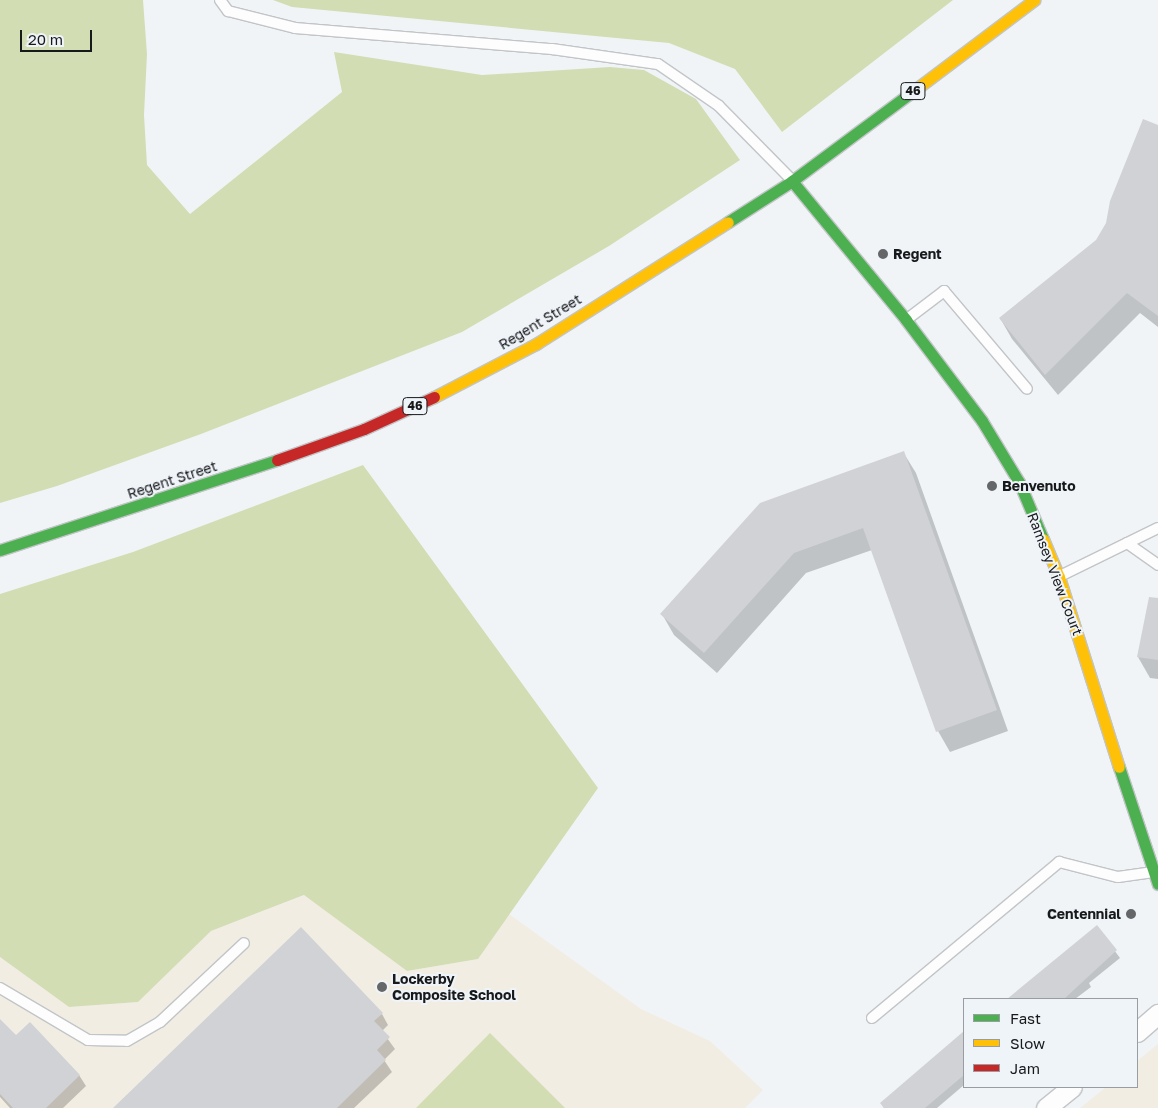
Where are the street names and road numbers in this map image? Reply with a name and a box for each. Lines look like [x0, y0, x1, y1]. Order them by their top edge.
road number: 46 [899, 82, 927, 100]
street label: Regent Street [496, 291, 584, 353]
road number: 46 [401, 396, 429, 416]
street label: Regent Street [125, 458, 219, 502]
street label: Ramsey View Court [1024, 510, 1086, 638]

